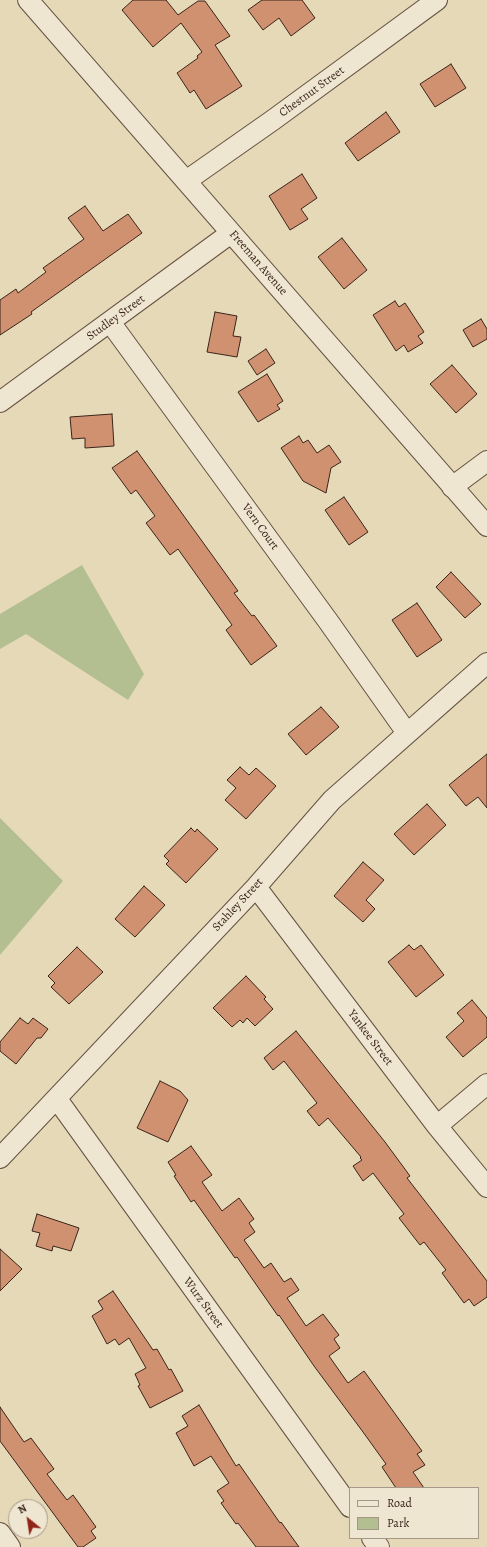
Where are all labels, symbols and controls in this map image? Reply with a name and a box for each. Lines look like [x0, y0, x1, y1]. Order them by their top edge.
street label: Chestnut Street [277, 64, 347, 120]
street label: Freeman Avenue [226, 228, 290, 298]
street label: Studley Street [84, 292, 148, 344]
street label: Vern Court [238, 501, 282, 553]
street label: Stahley Street [210, 875, 266, 935]
street label: Yankee Street [344, 1007, 396, 1069]
street label: Wurz Street [180, 1275, 226, 1331]
legend [349, 1487, 479, 1539]
text: Road [387, 1495, 412, 1511]
north arrow [8, 1499, 48, 1539]
text: N [15, 1501, 29, 1518]
text: Park [387, 1515, 410, 1531]

